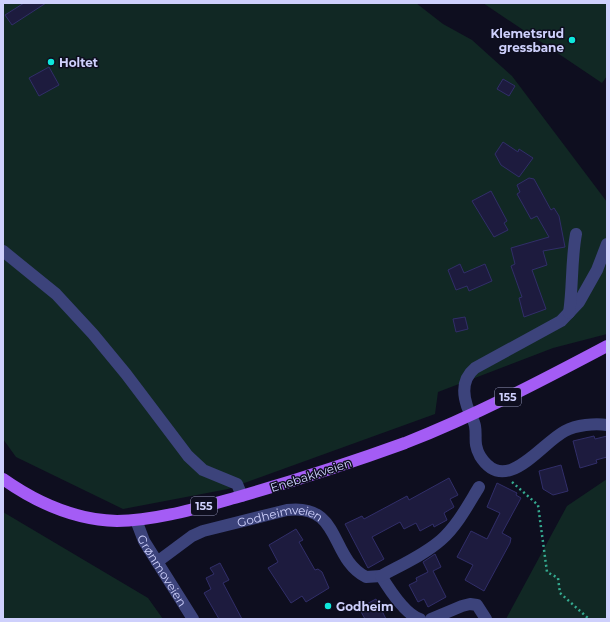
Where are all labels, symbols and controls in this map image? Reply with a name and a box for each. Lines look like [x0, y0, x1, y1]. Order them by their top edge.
place label: Klemetsrud gressbane [490, 26, 564, 55]
marker: Klemetsrud gressbane [567, 35, 577, 45]
place label: Holtet [59, 55, 99, 70]
marker: Holtet [46, 57, 56, 67]
road number: 155 [495, 388, 521, 406]
street label: Enebakkveien [268, 455, 354, 495]
road number: 155 [191, 497, 217, 515]
street label: Godheimveien [235, 502, 326, 530]
street label: Grønmoveien [135, 532, 190, 609]
place label: Godheim [336, 599, 394, 614]
marker: Godheim [323, 601, 333, 611]

